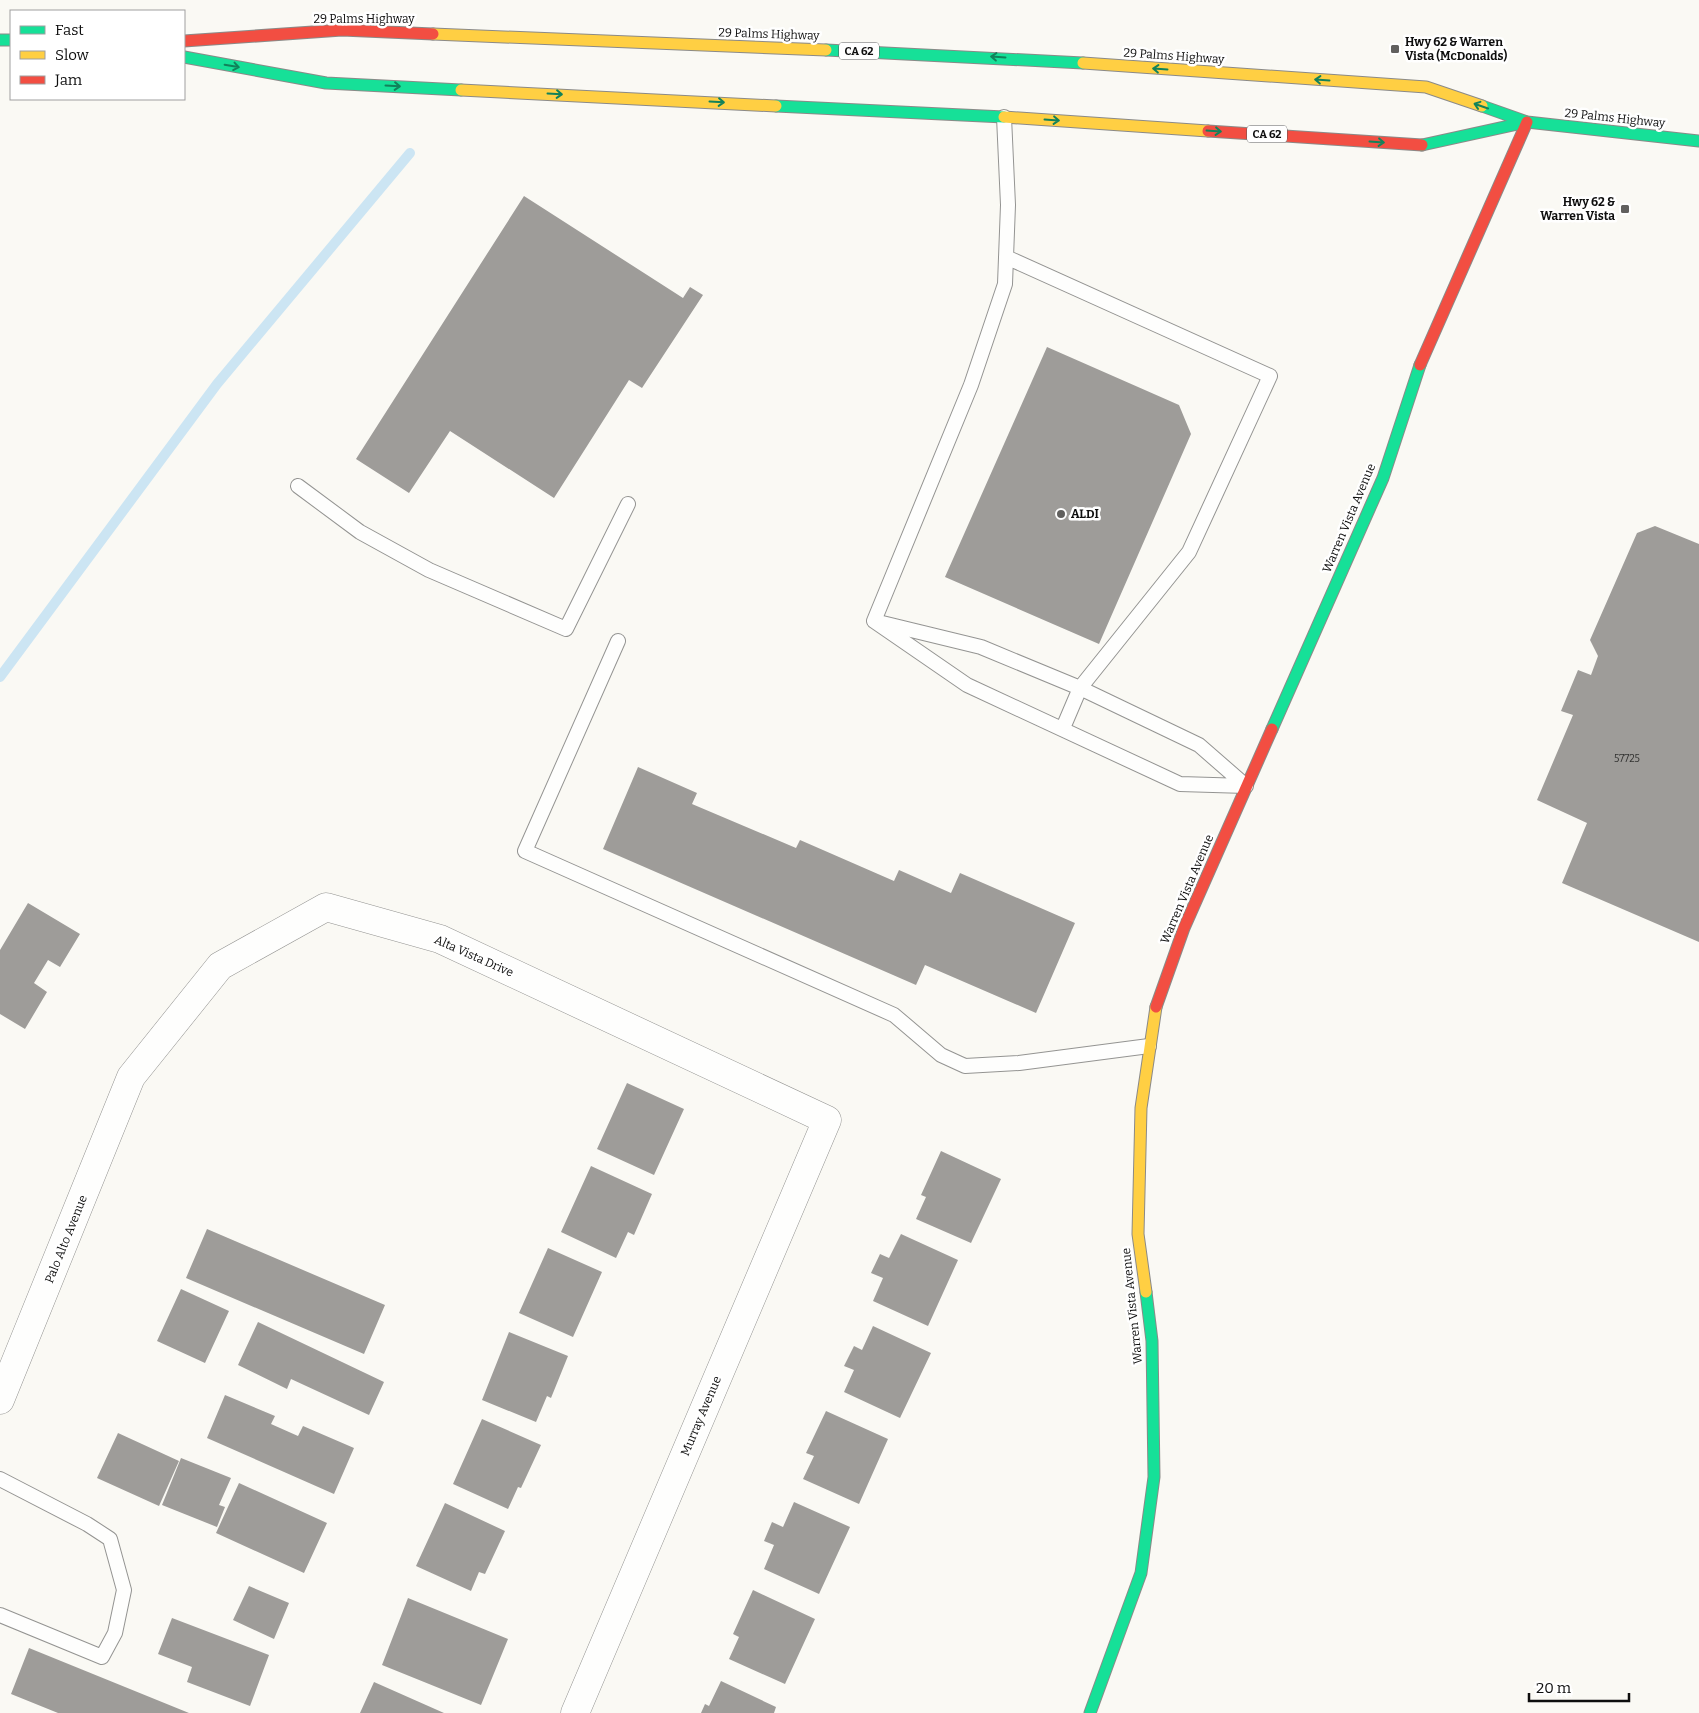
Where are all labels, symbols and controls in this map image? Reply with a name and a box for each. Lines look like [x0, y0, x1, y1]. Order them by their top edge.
legend [10, 10, 185, 100]
street label: 29 Palms Highway [313, 12, 415, 26]
text: Fast [55, 21, 84, 39]
street label: 29 Palms Highway [718, 25, 820, 43]
place label: Hwy 62 & Warren Vista (McDonalds) [1405, 35, 1507, 63]
road number: CA 62 [839, 42, 879, 59]
marker: Hwy 62 & Warren Vista (McDonalds) [1389, 43, 1401, 55]
street label: 29 Palms Highway [1123, 45, 1226, 67]
text: Slow [55, 46, 90, 64]
one-way arrow [990, 53, 1006, 62]
one-way arrow [223, 61, 239, 71]
one-way arrow [1152, 64, 1168, 73]
text: Jam [54, 71, 83, 89]
one-way arrow [1315, 75, 1331, 85]
one-way arrow [384, 81, 400, 90]
one-way arrow [547, 90, 563, 99]
one-way arrow [709, 98, 725, 107]
one-way arrow [1474, 101, 1490, 111]
street label: 29 Palms Highway [1564, 106, 1667, 130]
one-way arrow [1044, 116, 1060, 125]
one-way arrow [1206, 126, 1222, 135]
road number: CA 62 [1247, 126, 1287, 142]
one-way arrow [1368, 137, 1384, 146]
place label: Hwy 62 & Warren Vista [1540, 195, 1615, 223]
marker: Hwy 62 & Warren Vista [1619, 203, 1631, 215]
street label: Warren Vista Avenue [1320, 461, 1378, 575]
place label: ALDI [1071, 507, 1099, 521]
marker: ALDI [1055, 508, 1067, 520]
house number: 57725 [1614, 753, 1640, 765]
street label: Warren Vista Avenue [1158, 832, 1216, 946]
street label: Alta Vista Drive [432, 932, 516, 980]
street label: Palo Alto Avenue [42, 1193, 90, 1285]
street label: Warren Vista Avenue [1119, 1247, 1145, 1365]
street label: Murray Avenue [678, 1374, 724, 1458]
scale bar [1529, 1670, 1629, 1702]
text: 20 m [1536, 1679, 1572, 1697]

